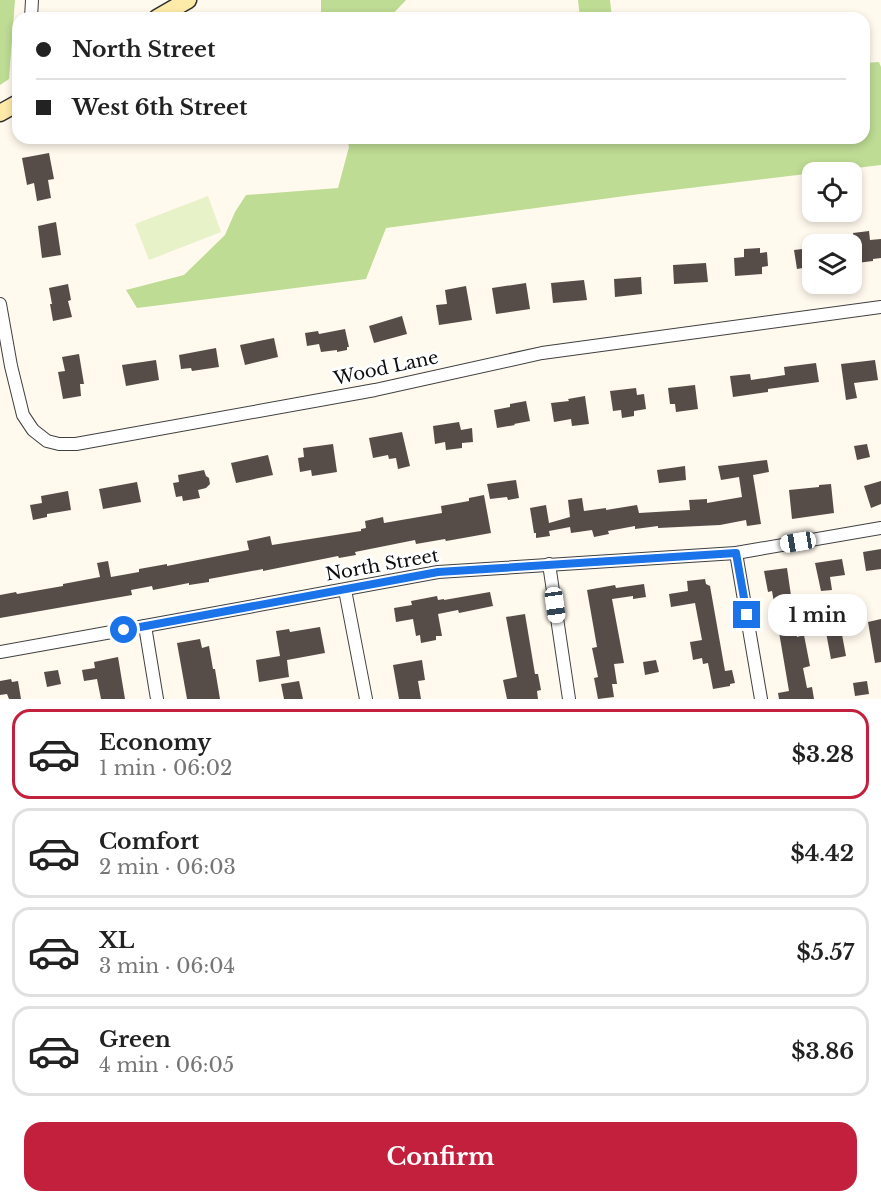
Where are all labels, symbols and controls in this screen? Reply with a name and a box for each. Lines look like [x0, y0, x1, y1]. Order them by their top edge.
text: North Street [72, 36, 215, 63]
text: West 6th Street [72, 94, 247, 121]
map controls [802, 162, 862, 294]
button: locate [802, 162, 862, 222]
button: layers [802, 234, 862, 294]
street label: Wood Lane [331, 346, 440, 390]
car [779, 530, 817, 554]
street label: North Street [324, 544, 440, 586]
car [544, 586, 566, 624]
callout: 1 min [768, 594, 867, 636]
route end [733, 601, 760, 628]
text: 1 min [789, 603, 846, 627]
route start [110, 616, 137, 643]
icon: car [27, 727, 81, 781]
text: Economy [99, 729, 211, 756]
text: $3.28 [792, 741, 854, 768]
text: 1 min · 06:02 [99, 756, 232, 780]
icon: car [27, 826, 81, 880]
text: Comfort [99, 828, 199, 855]
text: $4.42 [791, 840, 854, 867]
text: 2 min · 06:03 [99, 855, 236, 879]
icon: car [27, 925, 81, 979]
text: XL [99, 927, 134, 954]
text: $5.57 [797, 939, 854, 966]
text: 3 min · 06:04 [99, 954, 235, 978]
icon: car [27, 1024, 81, 1078]
text: Green [99, 1026, 171, 1053]
text: $3.86 [791, 1038, 854, 1065]
text: 4 min · 06:05 [99, 1053, 234, 1077]
button: Confirm [24, 1122, 857, 1191]

